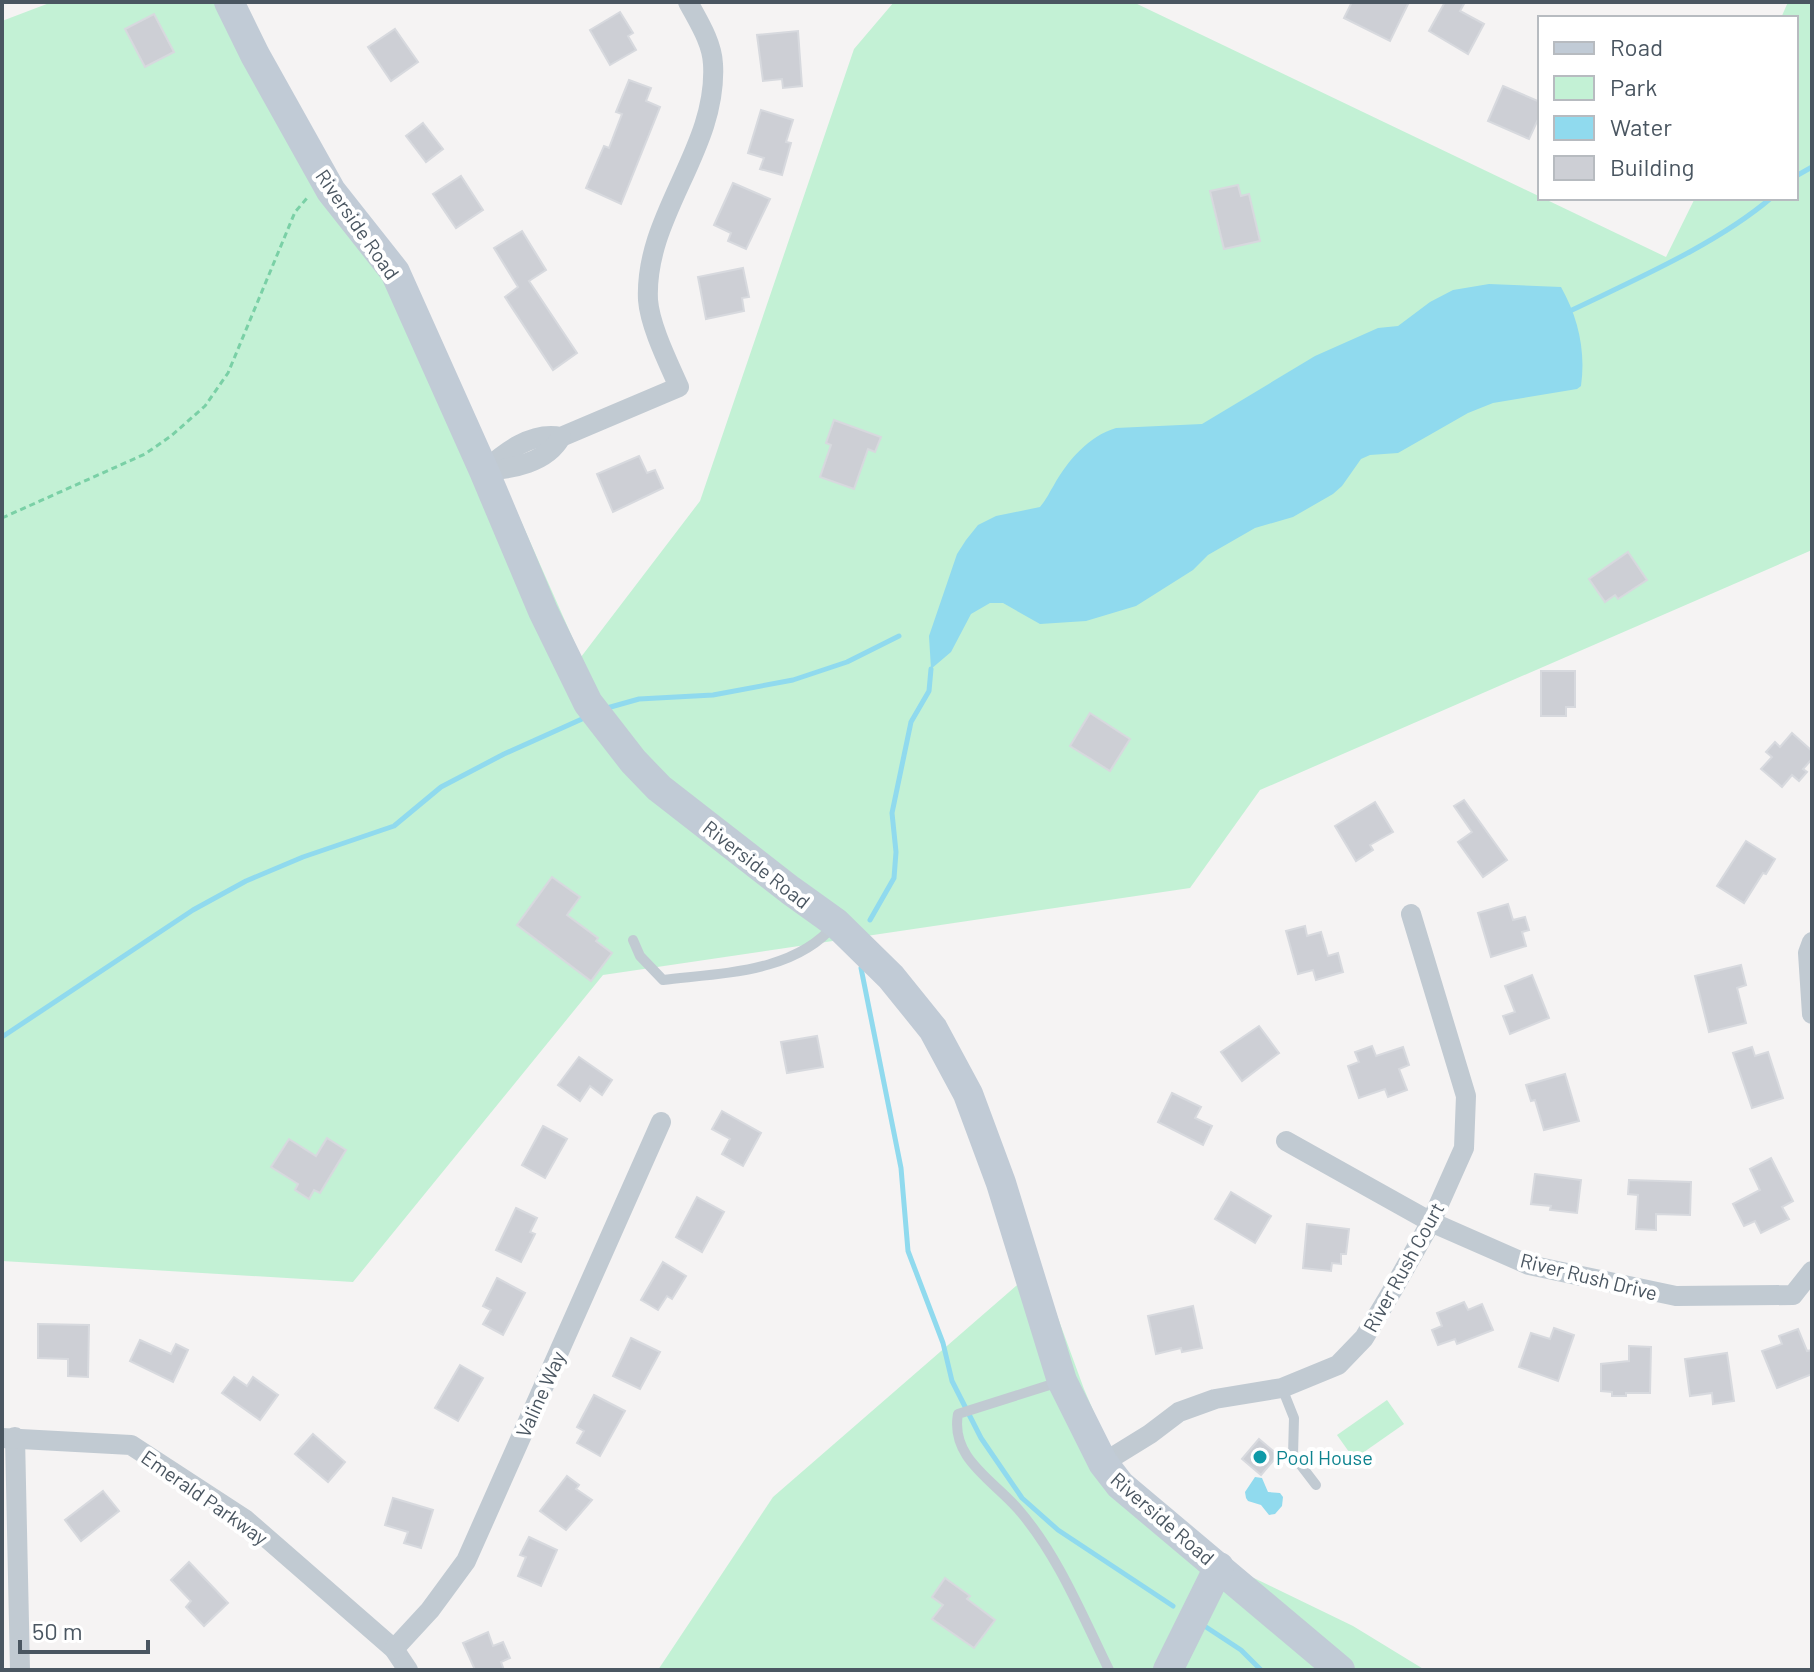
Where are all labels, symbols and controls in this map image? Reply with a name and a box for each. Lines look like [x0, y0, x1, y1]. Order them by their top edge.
legend [1538, 16, 1798, 200]
text: Road [1610, 32, 1663, 61]
text: Park [1610, 72, 1657, 101]
text: Water [1610, 112, 1672, 141]
text: Building [1610, 152, 1694, 181]
street label: Riverside Road [311, 164, 405, 284]
street label: Riverside Road [699, 815, 815, 913]
street label: River Rush Court [1358, 1198, 1448, 1336]
street label: River Rush Drive [1518, 1247, 1660, 1305]
street label: Valine Way [510, 1347, 570, 1441]
street label: Emerald Parkway [137, 1444, 273, 1550]
place label: Pool House [1276, 1445, 1373, 1469]
marker: Pool House [1251, 1448, 1269, 1466]
street label: Riverside Road [1106, 1467, 1220, 1569]
scale bar [20, 1604, 148, 1654]
text: 50 m [32, 1616, 83, 1645]

